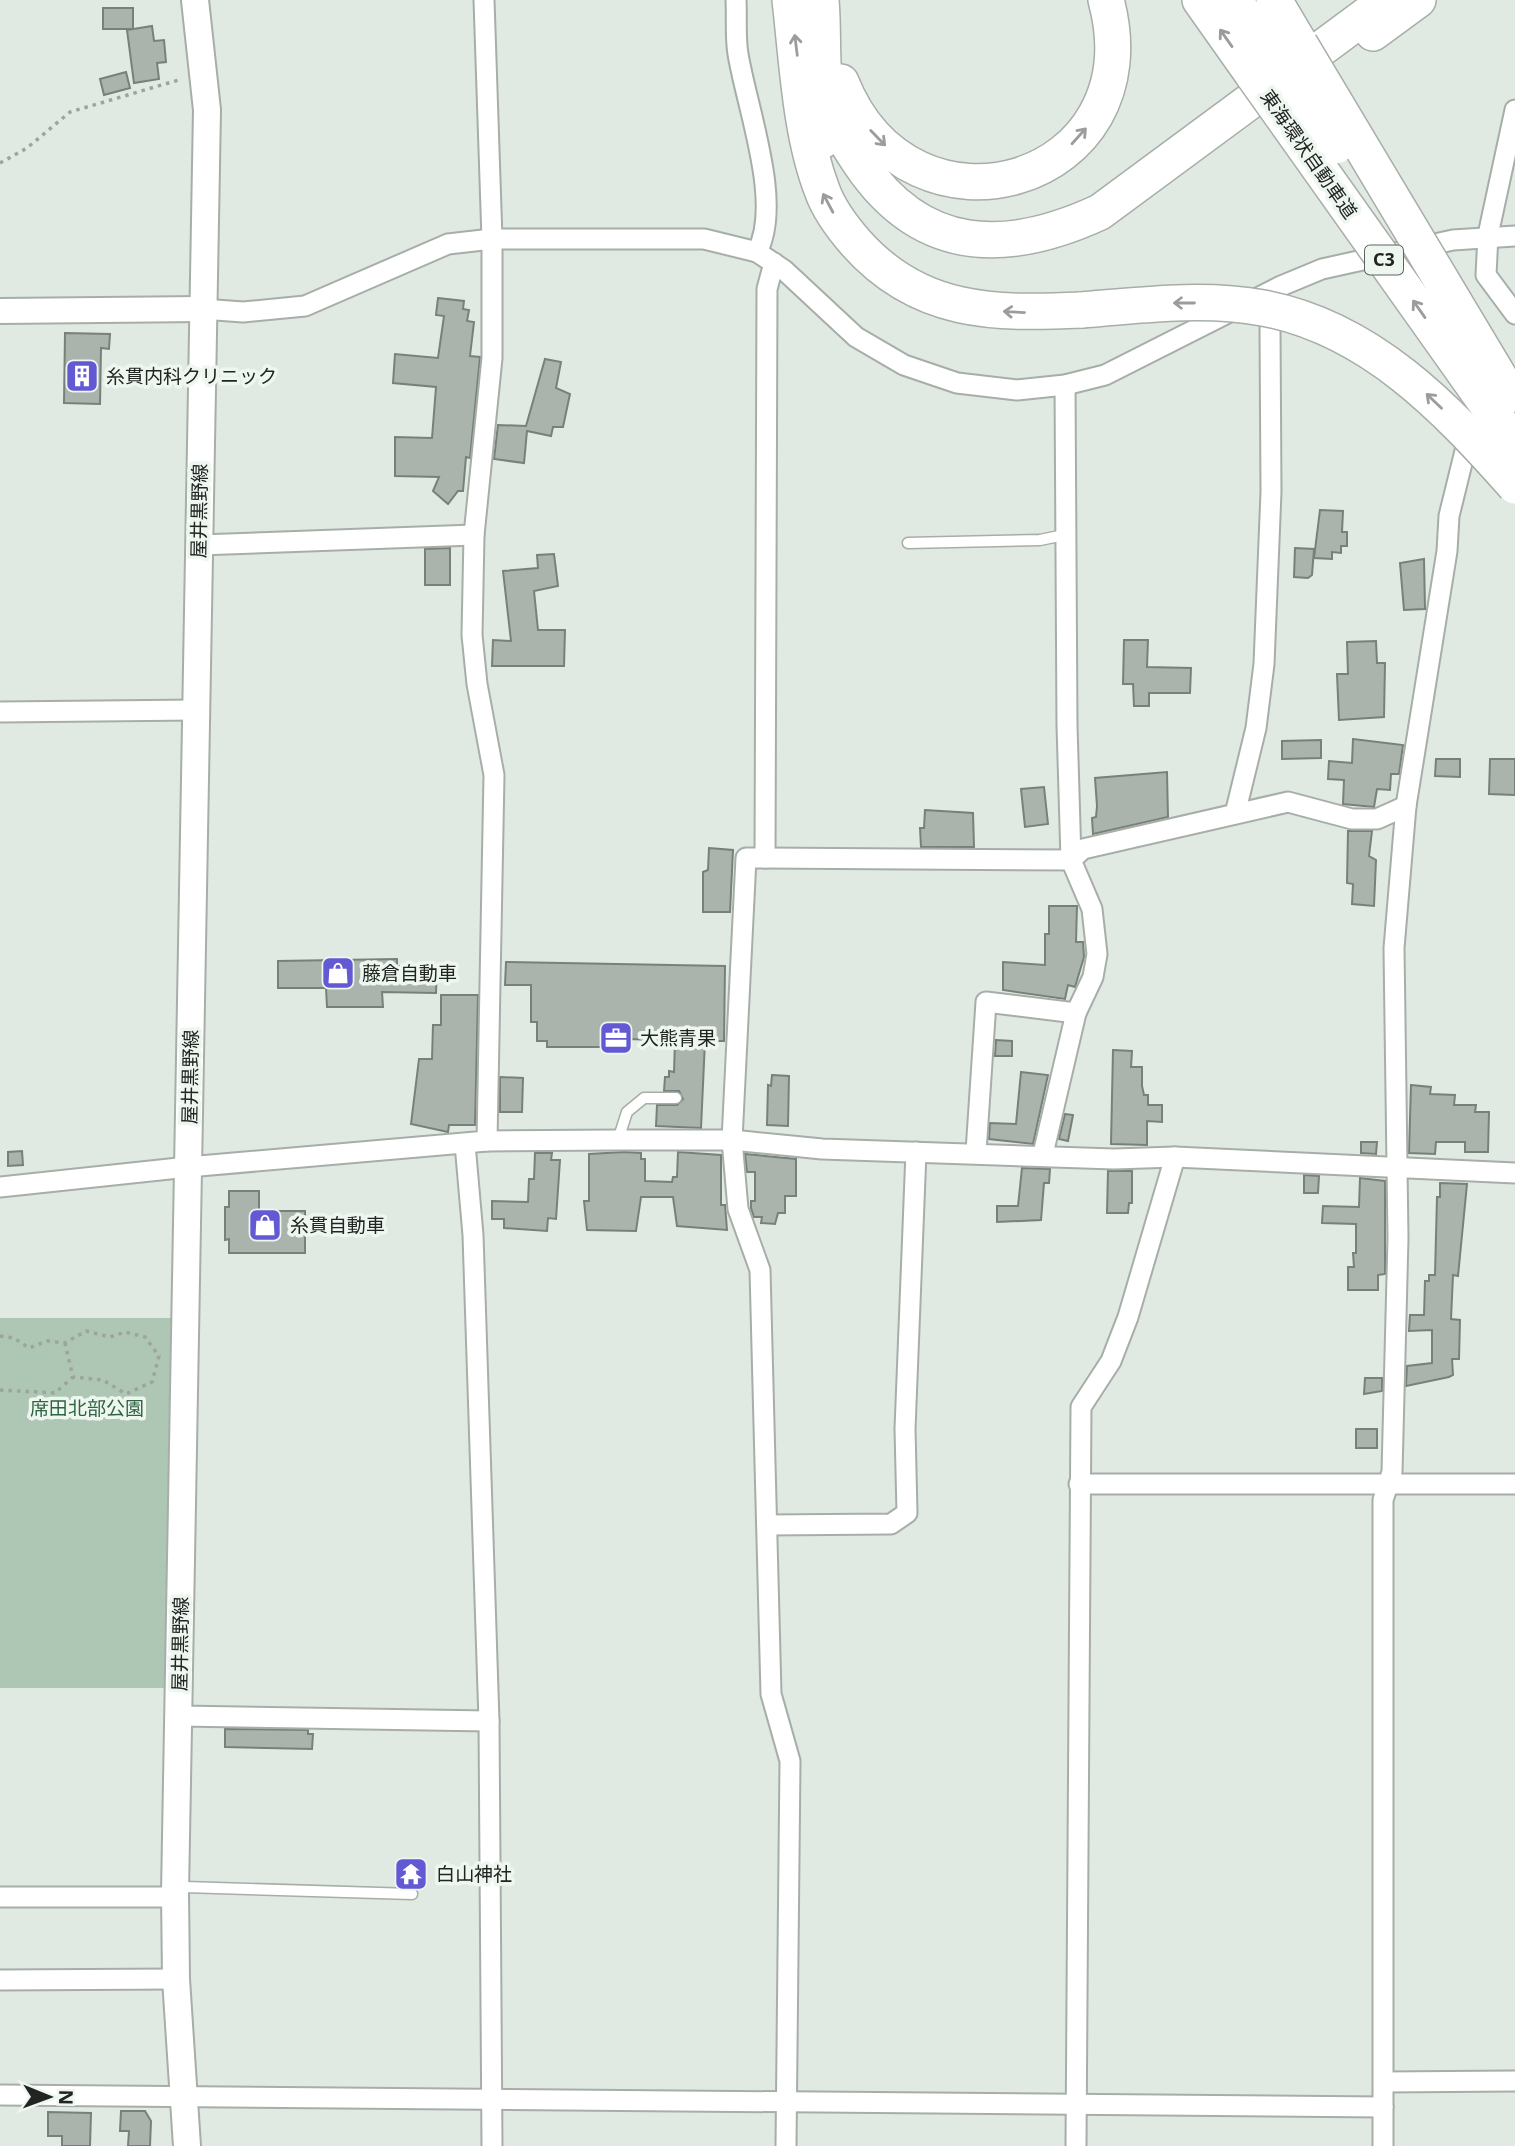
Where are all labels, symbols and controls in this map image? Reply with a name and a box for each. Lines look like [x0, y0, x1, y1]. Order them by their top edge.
one-way arrow [1219, 29, 1233, 48]
one-way arrow [789, 35, 802, 57]
street label: 東海環状自動車道 [1255, 84, 1363, 224]
one-way arrow [1071, 128, 1088, 145]
one-way arrow [870, 130, 887, 147]
one-way arrow [821, 193, 835, 214]
road number: C3 [1365, 246, 1403, 274]
one-way arrow [1173, 296, 1196, 310]
one-way arrow [1412, 300, 1426, 319]
one-way arrow [1003, 305, 1026, 318]
building icon: 糸貫内科クリニック [63, 357, 101, 395]
place label: 糸貫内科クリニック [106, 363, 277, 389]
one-way arrow [1426, 393, 1443, 410]
street label: 屋井黒野線 [185, 463, 213, 559]
shop icon: 藤倉自動車 [319, 954, 357, 992]
place label: 藤倉自動車 [362, 960, 457, 986]
office icon: 大熊青果 [597, 1019, 635, 1057]
place label: 大熊青果 [640, 1025, 716, 1051]
street label: 屋井黒野線 [176, 1029, 204, 1125]
shop icon: 糸貫自動車 [246, 1206, 284, 1244]
place label: 糸貫自動車 [290, 1212, 385, 1238]
park label: 席田北部公園 [30, 1395, 144, 1421]
street label: 屋井黒野線 [166, 1596, 194, 1692]
temple icon: 白山神社 [392, 1855, 430, 1893]
place label: 白山神社 [436, 1861, 512, 1887]
north arrow [14, 2062, 84, 2132]
text: N [53, 2089, 79, 2105]

